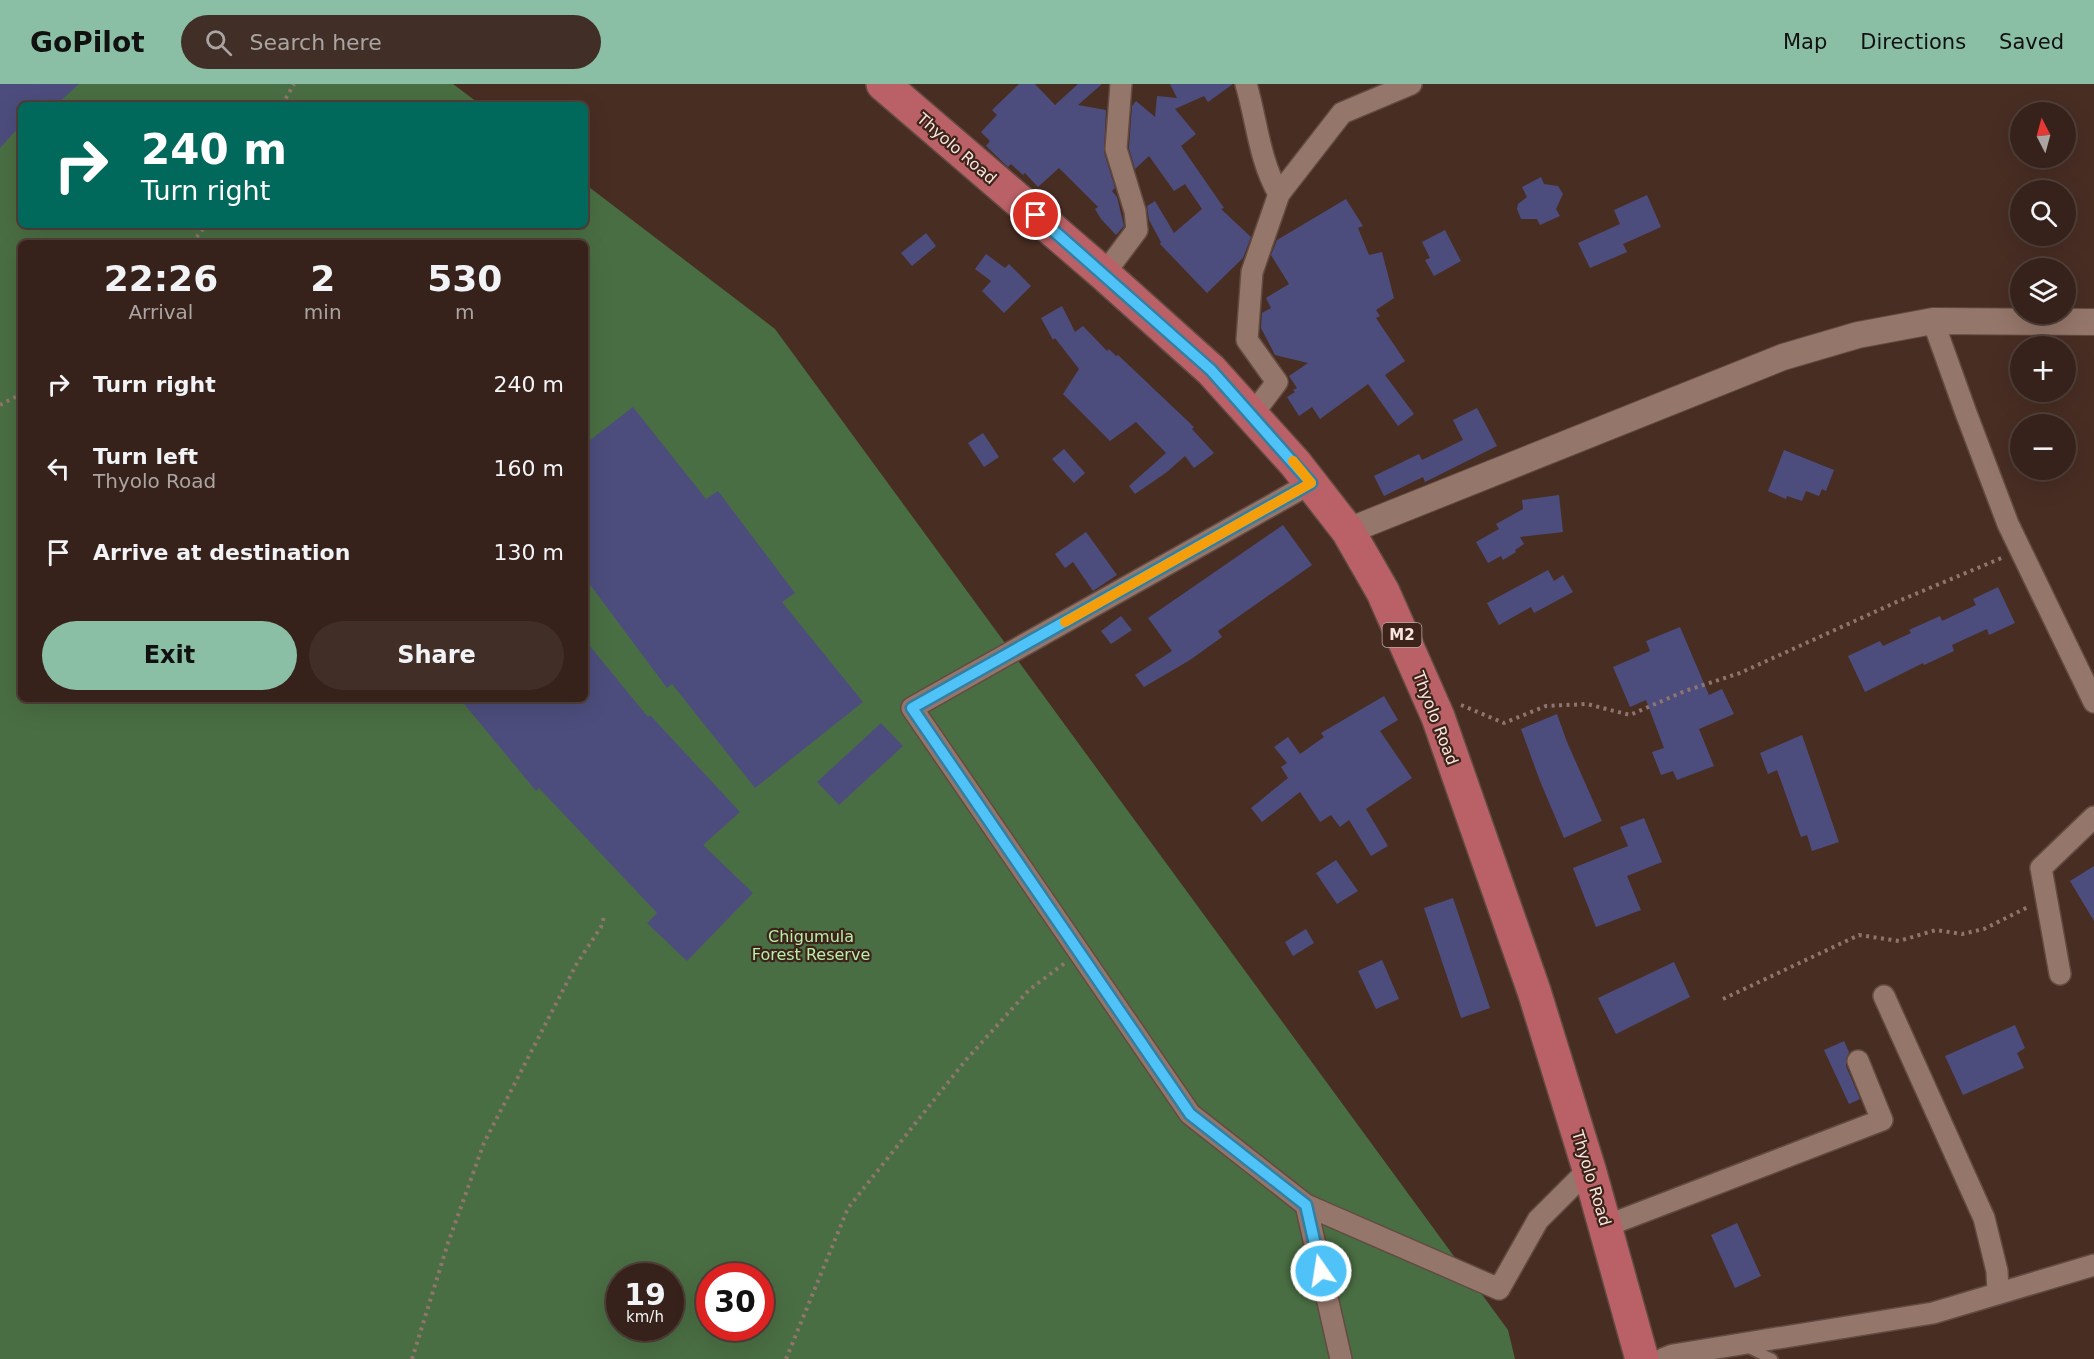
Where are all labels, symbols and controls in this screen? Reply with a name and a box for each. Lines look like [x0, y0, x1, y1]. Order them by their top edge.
search box [181, 15, 601, 69]
text: GoPilot [30, 26, 145, 59]
icon: search [202, 26, 235, 59]
text: Search here [250, 30, 382, 55]
text: Map [1783, 30, 1827, 54]
text: Directions [1860, 30, 1966, 54]
text: Saved [1999, 30, 2064, 54]
north arrow [2010, 102, 2076, 168]
map controls [2010, 102, 2076, 480]
street label: Thyolo Road [912, 108, 1000, 188]
text: 240 m [141, 125, 287, 174]
icon: right [42, 126, 120, 204]
text: Turn right [141, 175, 270, 206]
button: search [2010, 180, 2076, 246]
pin [1010, 189, 1061, 240]
icon: arrive [1019, 198, 1052, 231]
text: 22:26 [104, 258, 218, 299]
text: 2 [310, 258, 335, 299]
text: 530 [427, 258, 502, 299]
button: layers [2010, 258, 2076, 324]
text: Arrival [128, 300, 193, 324]
text: min [304, 300, 342, 324]
text: m [455, 300, 475, 324]
button: + [2010, 336, 2076, 402]
icon: right [42, 368, 75, 401]
text: Turn right [93, 372, 216, 397]
text: 240 m [494, 372, 564, 397]
button: − [2010, 414, 2076, 480]
text: Turn left [93, 444, 198, 469]
icon: left [42, 452, 75, 485]
text: 160 m [494, 456, 564, 481]
text: Thyolo Road [93, 469, 216, 493]
icon: arrive [42, 536, 75, 569]
text: Arrive at destination [93, 540, 350, 565]
text: 130 m [494, 540, 564, 565]
button: Exit [42, 621, 297, 690]
button: Share [309, 621, 564, 690]
road number: M2 [1382, 623, 1422, 647]
street label: Thyolo Road [1409, 668, 1462, 768]
park label: Chigumula Forest Reserve [752, 927, 870, 964]
street label: Thyolo Road [1568, 1127, 1615, 1228]
position arrow [1289, 1239, 1353, 1303]
speed limit sign: 30 [696, 1263, 774, 1341]
text: 19 [624, 1277, 666, 1312]
text: km/h [626, 1308, 664, 1326]

